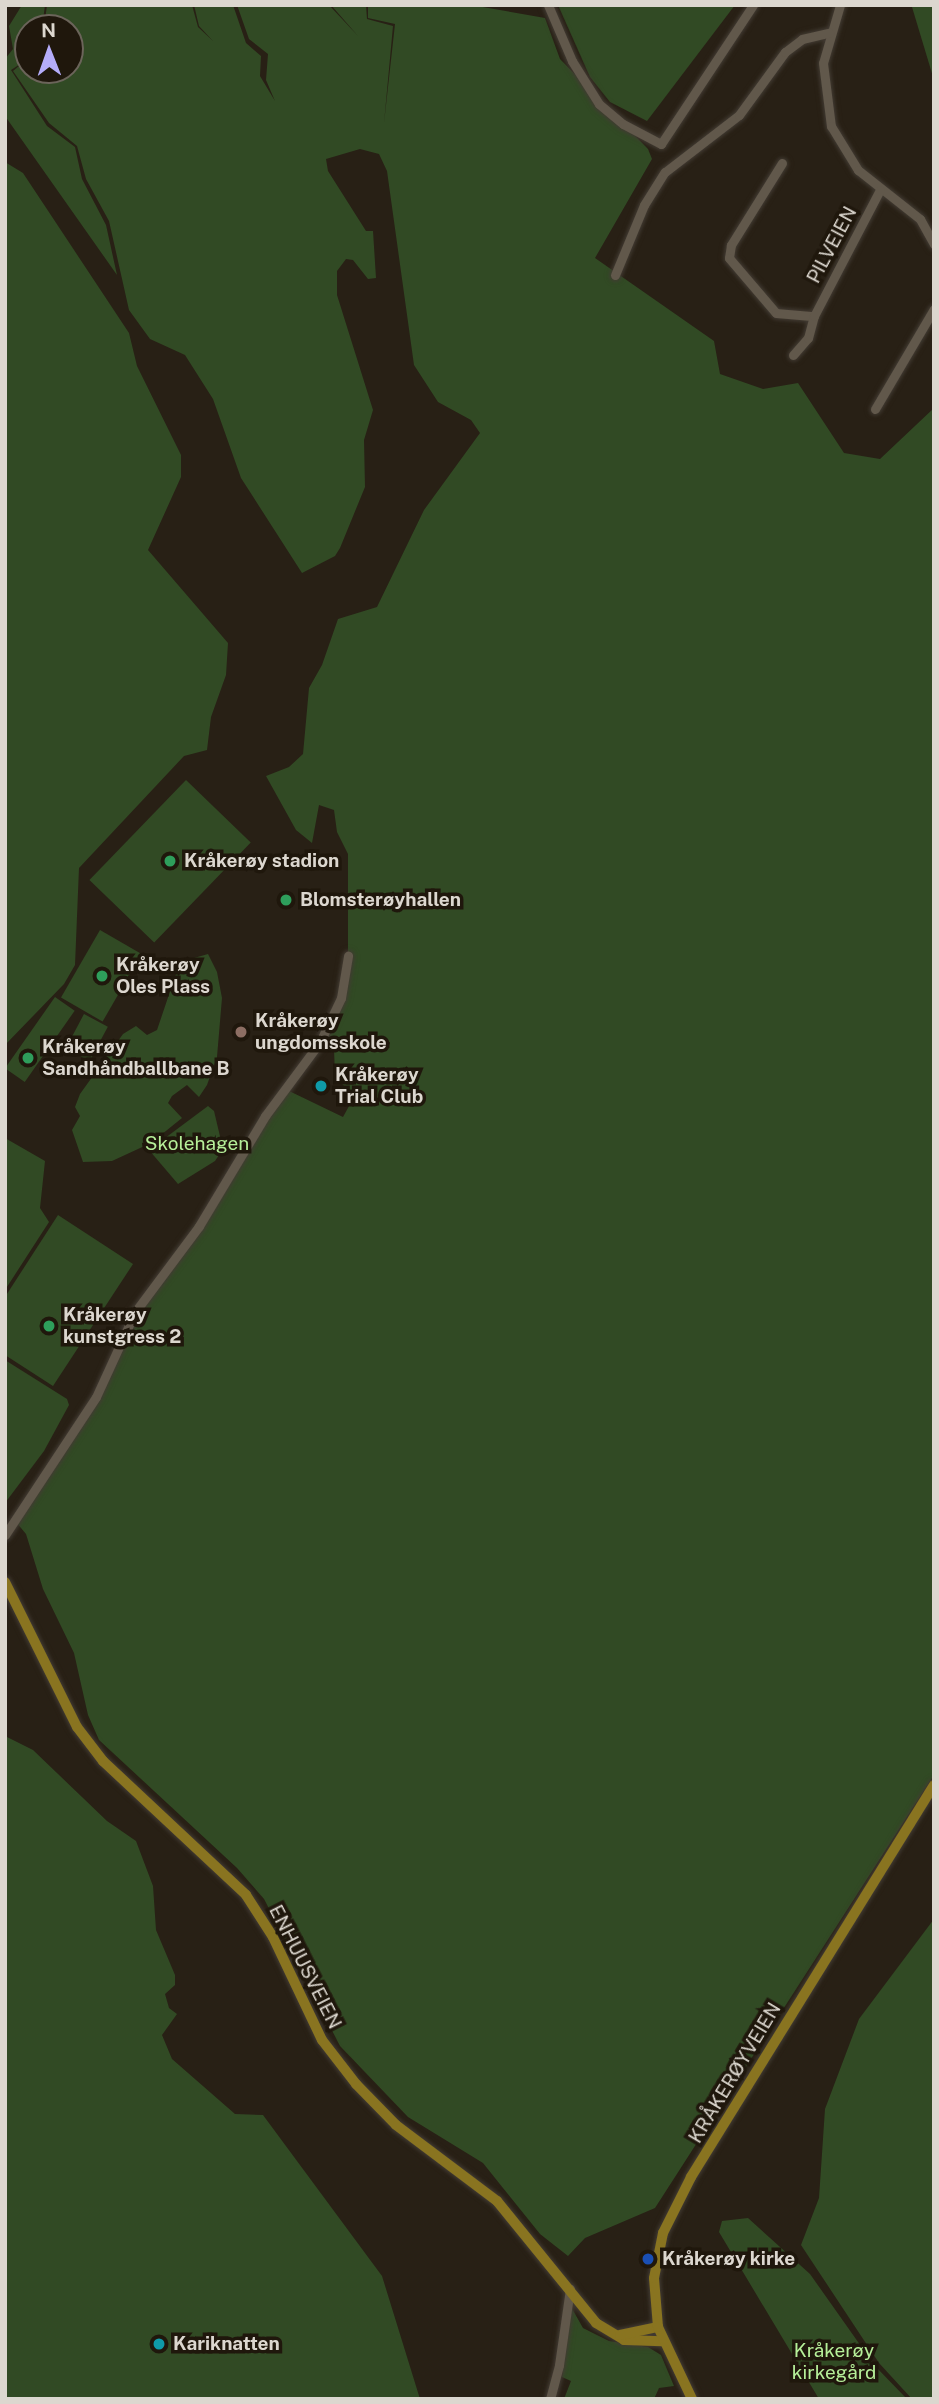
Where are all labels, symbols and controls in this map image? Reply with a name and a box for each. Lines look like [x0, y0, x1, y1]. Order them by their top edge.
north arrow [14, 14, 84, 84]
text: N [41, 19, 56, 41]
street label: PILVEIEN [802, 203, 862, 287]
place label: Kråkerøy stadion [184, 850, 339, 872]
marker: Kråkerøy stadion [162, 853, 178, 869]
place label: Blomsterøyhallen [300, 889, 461, 911]
marker: Blomsterøyhallen [278, 892, 294, 908]
place label: Kråkerøy Oles Plass [116, 954, 210, 998]
marker: Kråkerøy Oles Plass [94, 968, 110, 984]
place label: Kråkerøy ungdomsskole [255, 1010, 387, 1054]
marker: Kråkerøy ungdomsskole [233, 1024, 249, 1040]
place label: Kråkerøy Sandhåndballbane B [42, 1036, 230, 1080]
marker: Kråkerøy Sandhåndballbane B [20, 1050, 36, 1066]
place label: Kråkerøy Trial Club [335, 1064, 423, 1108]
marker: Kråkerøy Trial Club [313, 1078, 329, 1094]
park label: Skolehagen [145, 1133, 249, 1155]
place label: Kråkerøy kunstgress 2 [63, 1304, 181, 1348]
marker: Kråkerøy kunstgress 2 [41, 1318, 57, 1334]
street label: ENHUUSVEIEN [264, 1901, 346, 2033]
street label: KRÅKERØYVEIEN [684, 1999, 786, 2147]
place label: Kråkerøy kirke [662, 2248, 795, 2270]
marker: Kråkerøy kirke [640, 2251, 656, 2267]
place label: Kariknatten [173, 2333, 280, 2355]
marker: Kariknatten [151, 2336, 167, 2352]
park label: Kråkerøy kirkegård [792, 2340, 876, 2384]

